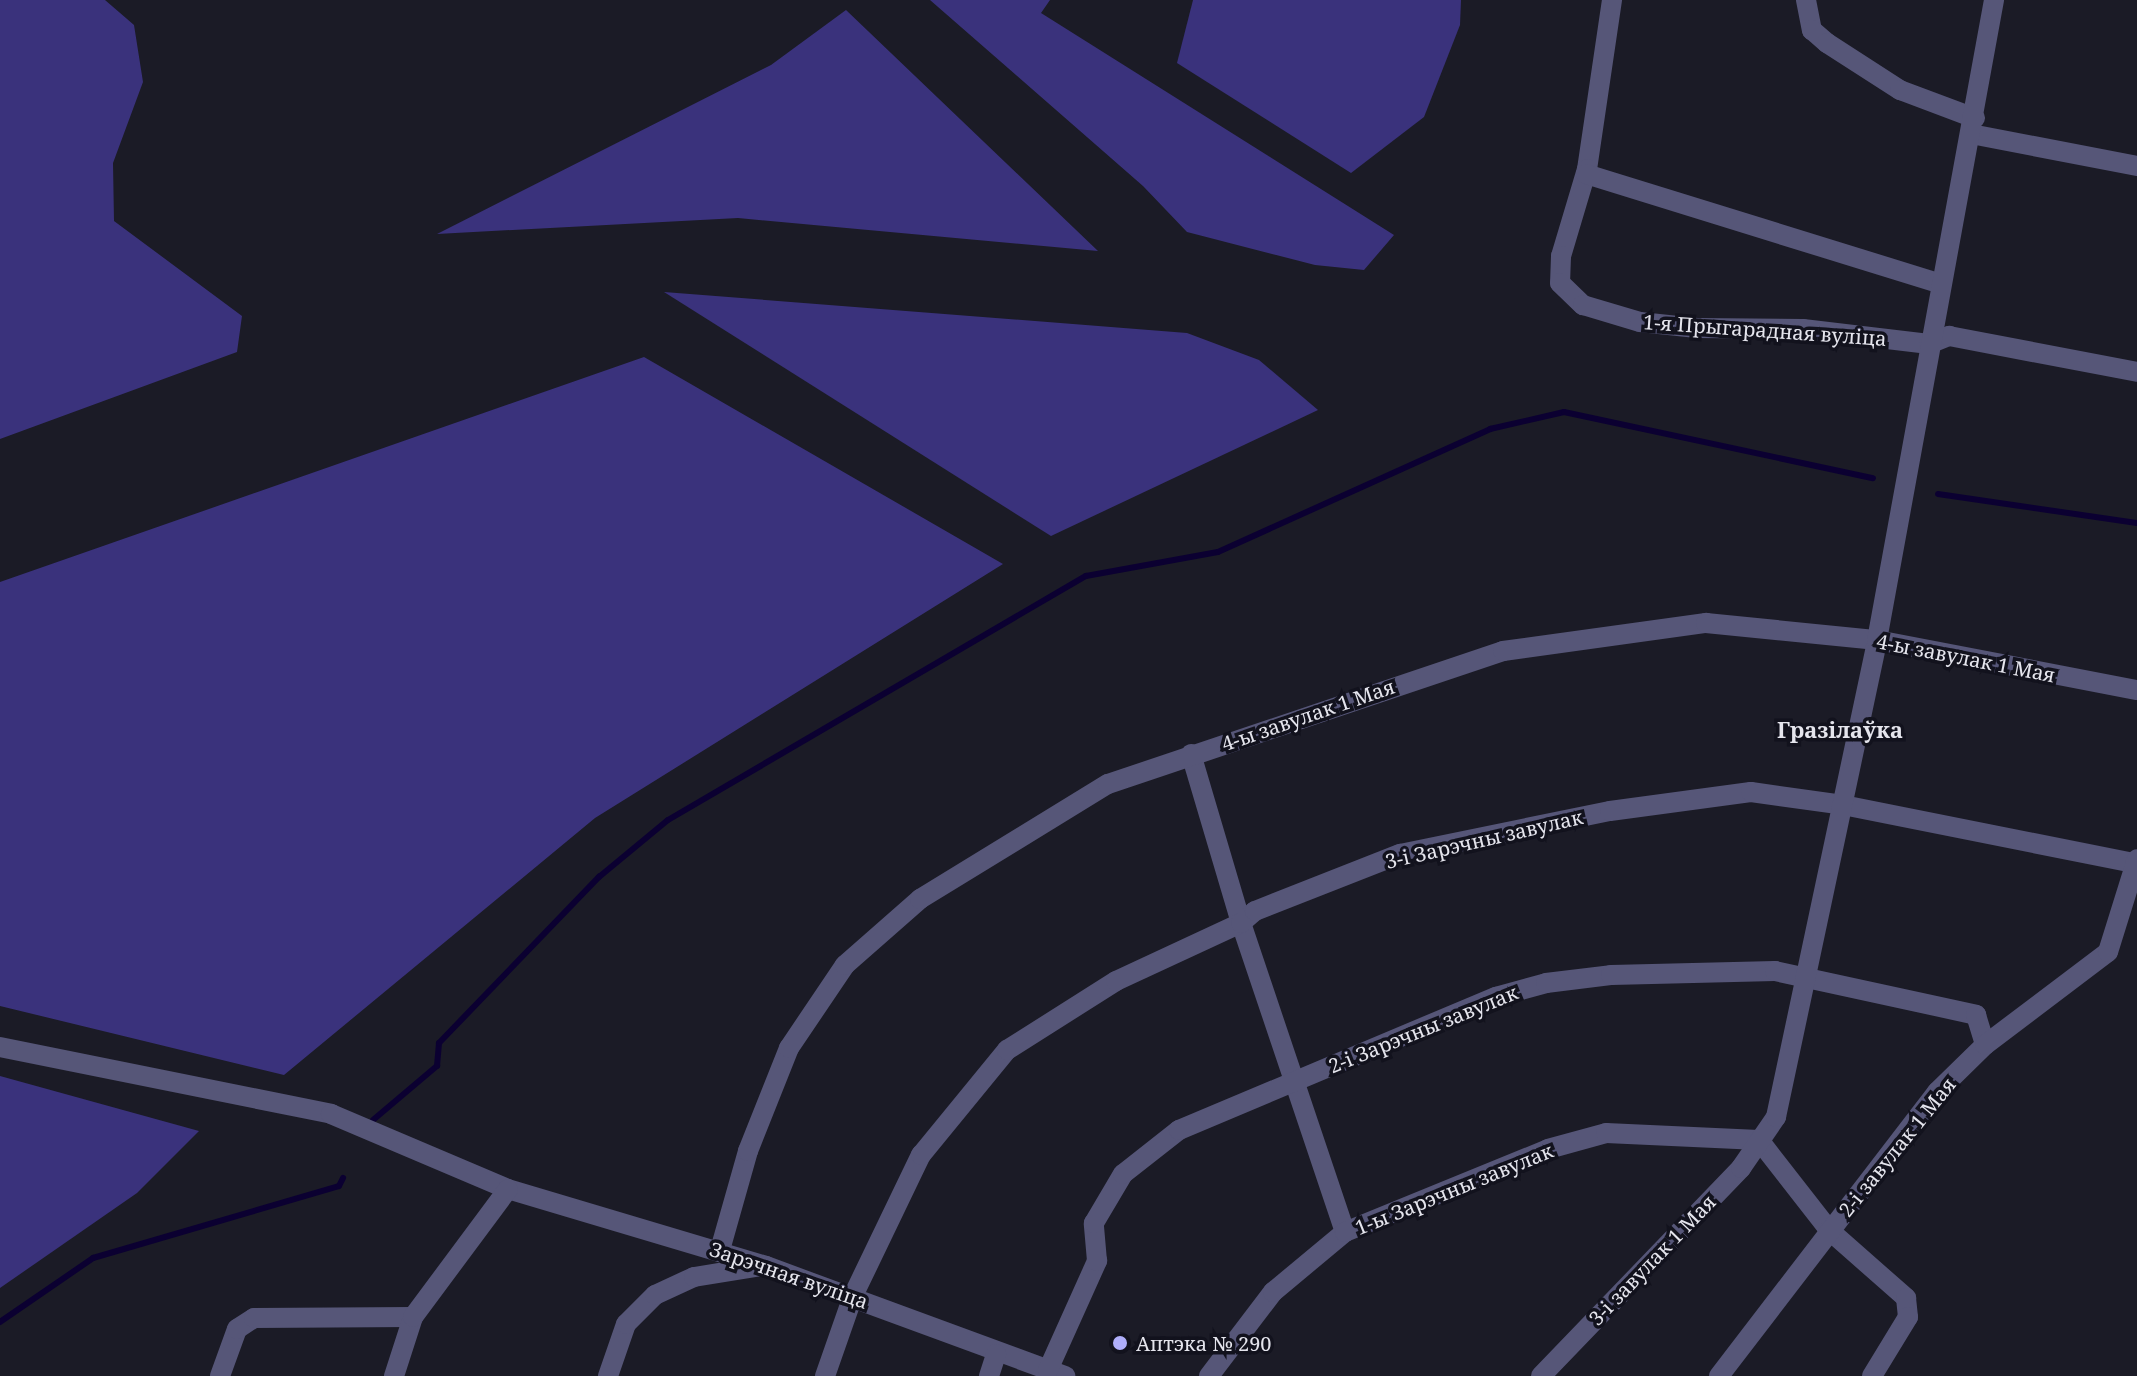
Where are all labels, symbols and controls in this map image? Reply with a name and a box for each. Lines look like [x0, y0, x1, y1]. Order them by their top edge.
street label: 1-я Прыгарадная вуліца [1643, 310, 1887, 350]
street label: 4-ы завулак 1 Мая [1875, 629, 2057, 687]
street label: 4-ы завулак 1 Мая [1218, 674, 1398, 756]
district label: Гразілаўка [1777, 717, 1903, 743]
street label: 3-і Зарэчны завулак [1383, 805, 1585, 873]
street label: 2-і Зарэчны завулак [1325, 980, 1521, 1078]
street label: 2-і завулак 1 Мая [1834, 1073, 1960, 1221]
street label: 1-ы Зарэчны завулак [1352, 1138, 1556, 1240]
street label: 3-і завулак 1 Мая [1584, 1190, 1720, 1330]
street label: Зарэчная вуліца [707, 1237, 871, 1313]
place label: Аптэка № 290 [1136, 1331, 1271, 1355]
marker: Аптэка № 290 [1111, 1334, 1129, 1352]

